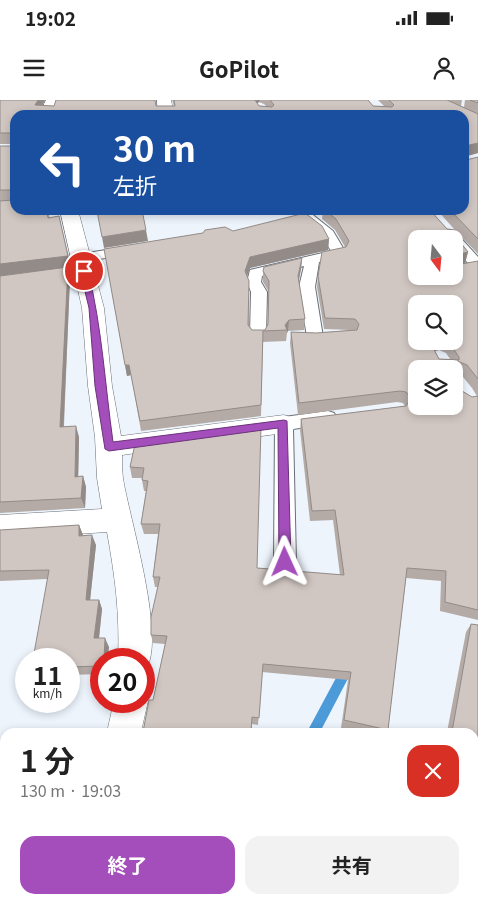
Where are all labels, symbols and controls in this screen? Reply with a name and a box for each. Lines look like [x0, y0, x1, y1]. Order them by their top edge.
text: 19:02 [25, 4, 76, 31]
text: GoPilot [199, 52, 279, 84]
icon: menu [20, 54, 48, 82]
icon: person [430, 54, 458, 82]
text: 30 m [113, 121, 196, 172]
icon: left [30, 130, 95, 195]
text: 左折 [113, 168, 157, 200]
north arrow [408, 230, 462, 285]
map controls [408, 230, 463, 415]
pin [63, 250, 105, 292]
icon: arrive [70, 257, 98, 285]
button: search [408, 295, 463, 350]
button: layers [408, 360, 463, 415]
position arrow [258, 535, 310, 587]
speed limit sign: 20 [90, 648, 155, 713]
text: 11 [33, 656, 62, 692]
text: km/h [33, 684, 62, 701]
text: 1 分 [20, 737, 75, 781]
button: close [407, 745, 459, 797]
text: 130 m · 19:03 [20, 778, 121, 802]
button: 終了 [20, 836, 235, 894]
button: 共有 [245, 836, 459, 894]

